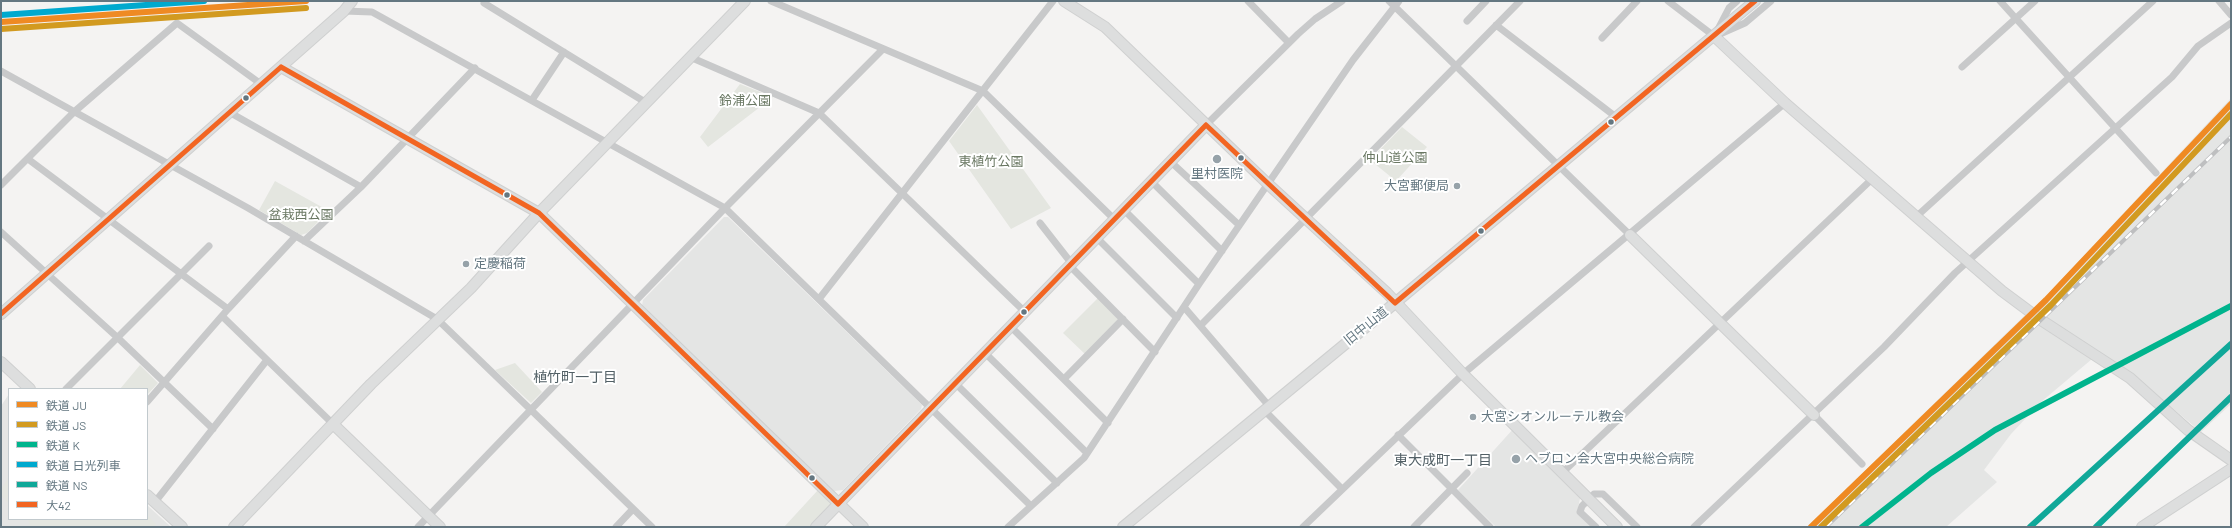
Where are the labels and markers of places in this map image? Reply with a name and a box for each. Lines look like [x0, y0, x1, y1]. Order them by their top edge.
unlabelled marker [241, 93, 251, 103]
unlabelled marker [1606, 117, 1616, 127]
marker: 里村医院 [1211, 153, 1223, 165]
unlabelled marker [1236, 153, 1246, 163]
place label: 里村医院 [1191, 166, 1243, 182]
place label: 大宮郵便局 [1384, 178, 1449, 194]
marker: 大宮郵便局 [1452, 181, 1462, 191]
unlabelled marker [502, 190, 512, 200]
unlabelled marker [1476, 226, 1486, 236]
place label: 定慶稲荷 [474, 256, 526, 272]
marker: 定慶稲荷 [461, 259, 471, 269]
unlabelled marker [1019, 307, 1029, 317]
place label: 大宮シオンルーテル教会 [1481, 409, 1624, 425]
marker: 大宮シオンルーテル教会 [1468, 412, 1478, 422]
place label: ヘブロン会大宮中央総合病院 [1525, 451, 1694, 467]
marker: ヘブロン会大宮中央総合病院 [1510, 453, 1522, 465]
unlabelled marker [807, 473, 817, 483]

